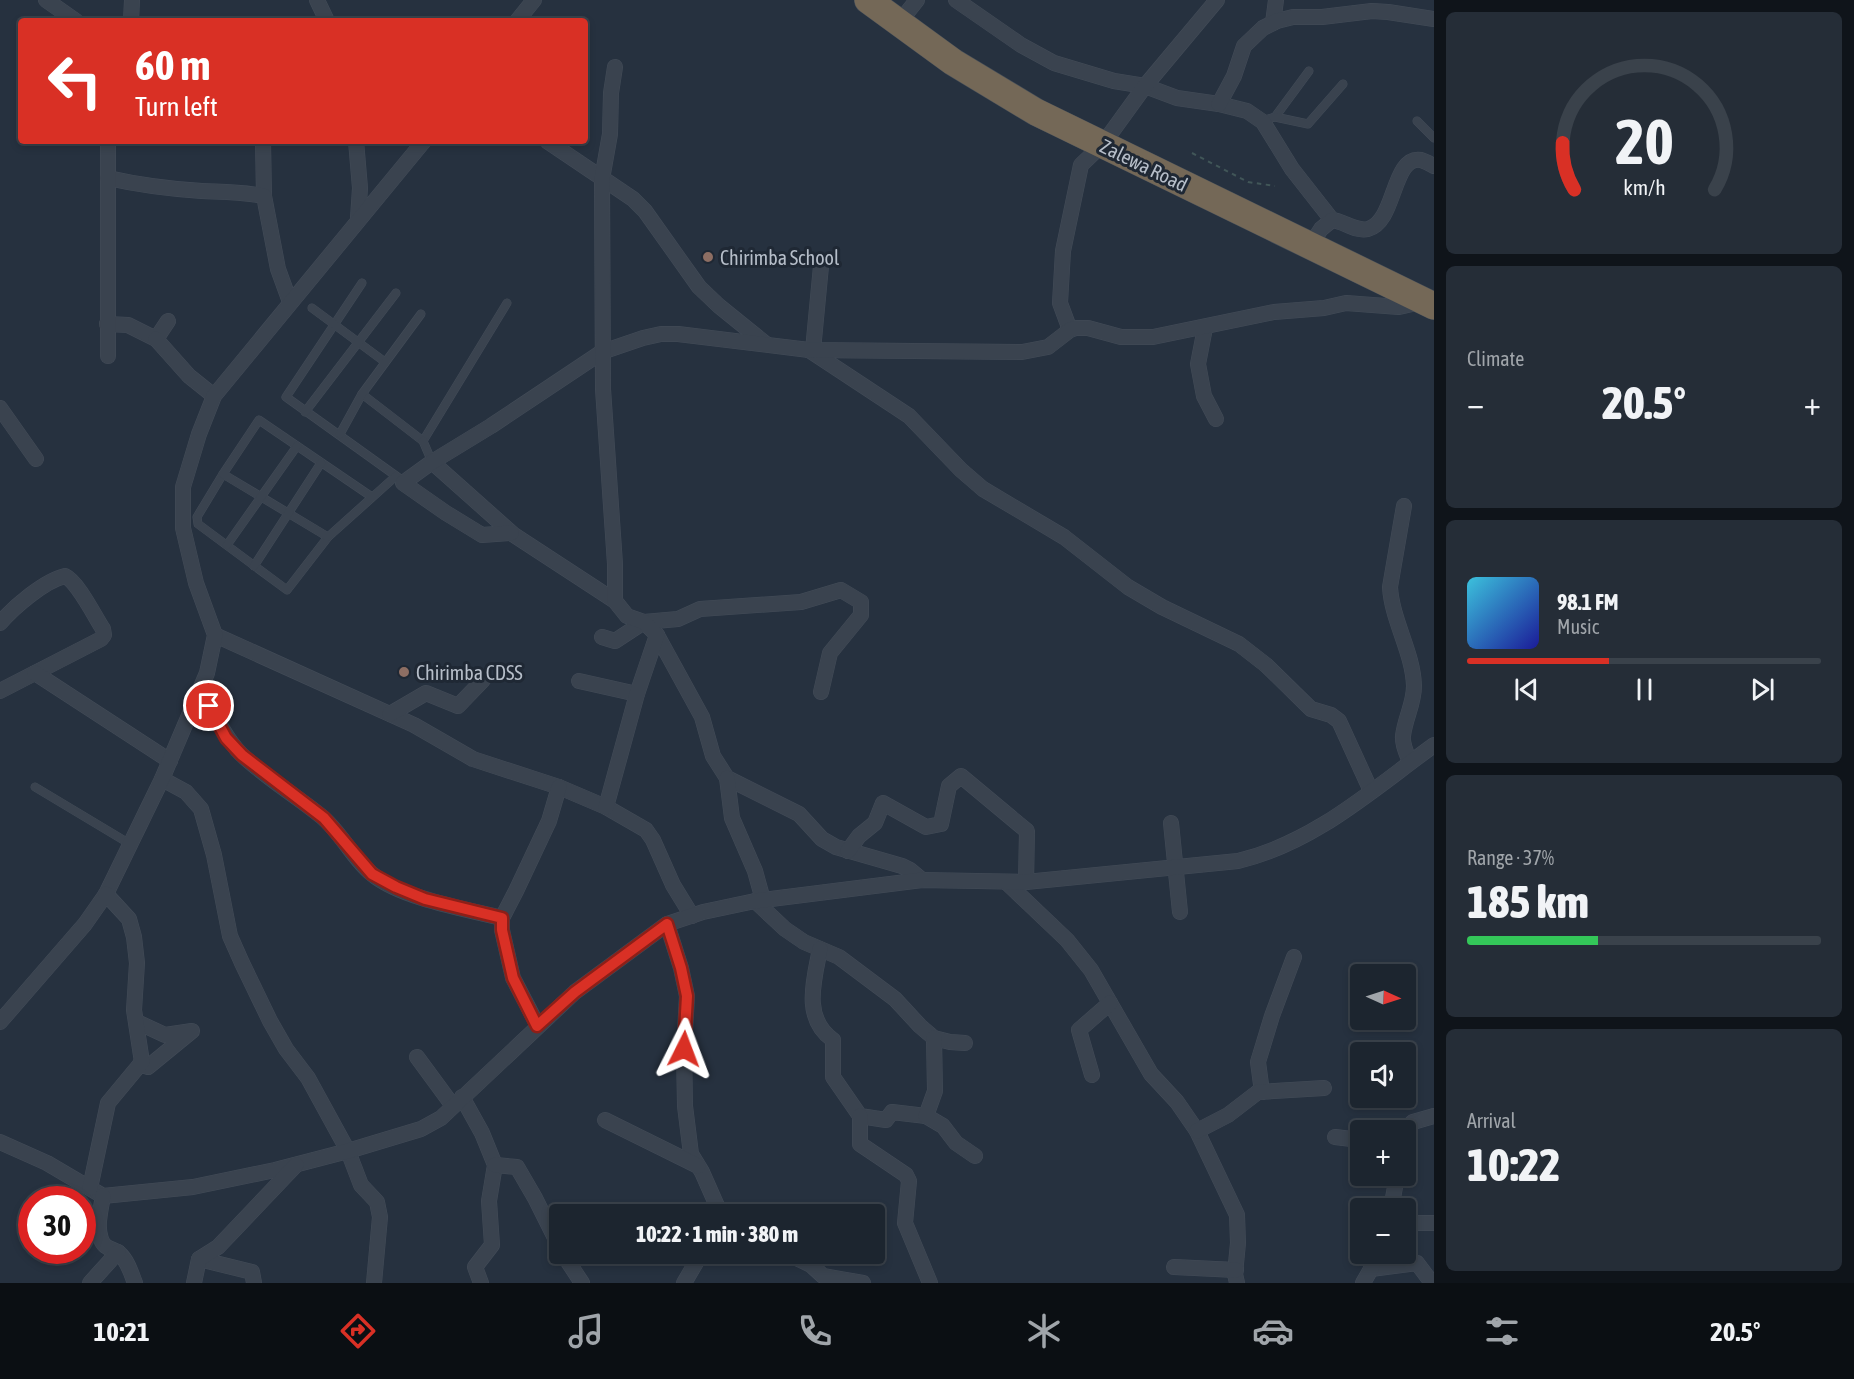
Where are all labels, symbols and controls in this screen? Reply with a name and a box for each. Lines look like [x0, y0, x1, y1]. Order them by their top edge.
text: 60 m [135, 41, 210, 89]
icon: left [36, 42, 114, 120]
text: Turn left [135, 91, 218, 122]
text: 20 [1615, 106, 1673, 177]
street label: Zalewa Road [1097, 134, 1191, 196]
text: km/h [1623, 175, 1665, 200]
place label: Chirimba School [720, 246, 840, 269]
marker: Chirimba School [701, 250, 715, 264]
text: Climate [1467, 347, 1524, 370]
text: 20.5° [1602, 377, 1686, 429]
text: − [1467, 384, 1484, 422]
text: + [1804, 384, 1821, 422]
text: 98.1 FM [1557, 589, 1619, 615]
text: Music [1557, 615, 1599, 638]
place label: Chirimba CDSS [416, 661, 523, 684]
marker: Chirimba CDSS [397, 665, 411, 679]
icon: previous [1510, 673, 1543, 706]
icon: pause [1628, 673, 1661, 706]
icon: next [1746, 673, 1779, 706]
pin [183, 680, 234, 731]
icon: arrive [192, 689, 225, 722]
text: Range · 37% [1467, 846, 1554, 869]
text: 185 km [1467, 876, 1589, 928]
north arrow [1350, 964, 1416, 1030]
map controls [1350, 964, 1416, 1264]
position arrow [652, 1017, 716, 1081]
button: sound [1350, 1042, 1416, 1108]
text: Arrival [1467, 1109, 1516, 1132]
button: + [1350, 1120, 1416, 1186]
text: 10:22 [1467, 1139, 1561, 1191]
speed limit sign: 30 [18, 1186, 96, 1264]
button: − [1350, 1198, 1416, 1264]
text: 10:22 · 1 min · 380 m [636, 1221, 798, 1247]
icon: directions [337, 1310, 379, 1352]
icon: music [565, 1310, 607, 1352]
icon: phone [794, 1310, 836, 1352]
icon: climate [1023, 1310, 1065, 1352]
icon: car [1252, 1310, 1294, 1352]
icon: filters [1481, 1310, 1523, 1352]
text: 10:21 [93, 1316, 150, 1347]
text: 20.5° [1710, 1316, 1760, 1347]

